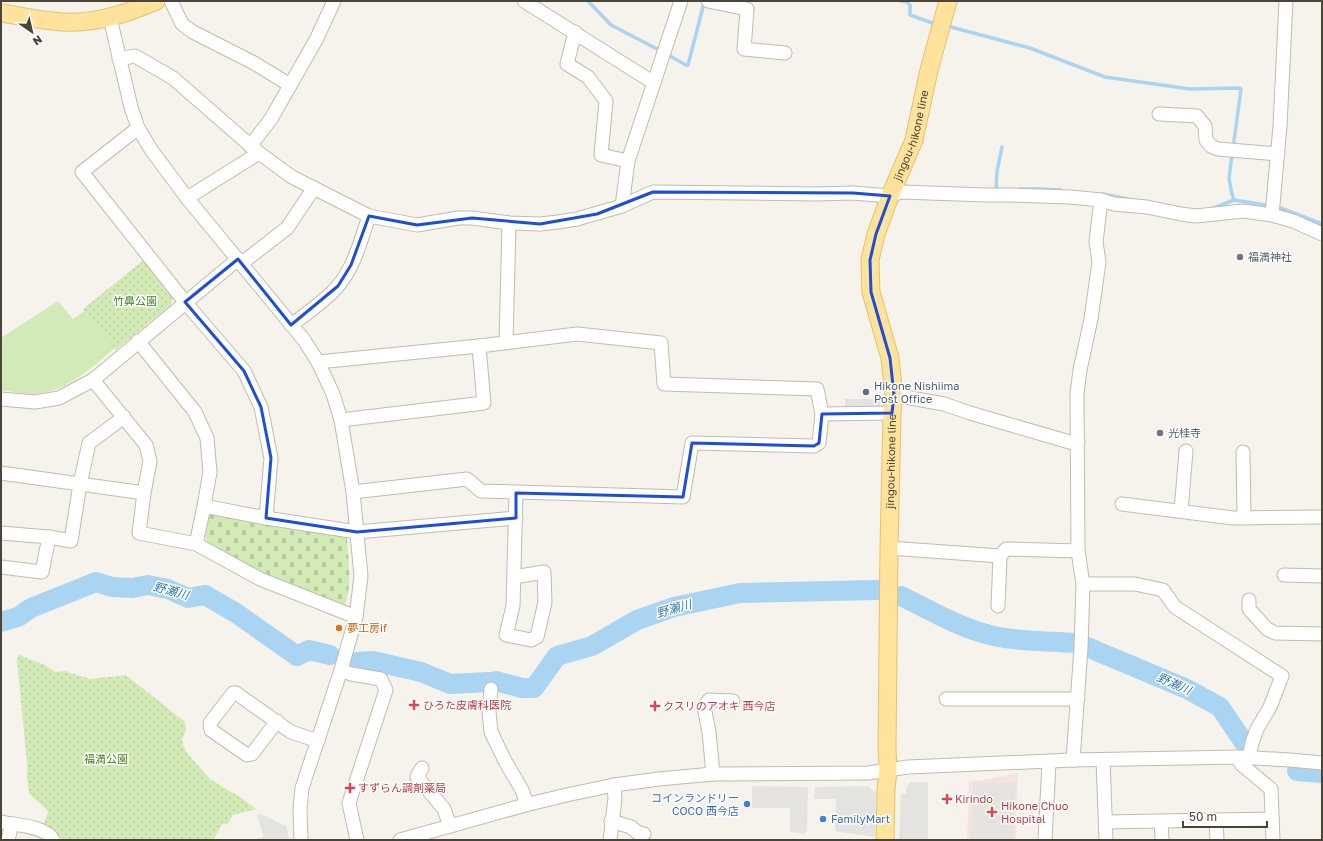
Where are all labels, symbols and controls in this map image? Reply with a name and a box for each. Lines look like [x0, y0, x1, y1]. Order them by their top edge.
north arrow [12, 12, 52, 52]
text: N [31, 33, 45, 48]
street label: jingou-hikone line [890, 89, 931, 183]
place label: 福満神社 [1248, 250, 1292, 263]
marker: 福満神社 [1235, 252, 1245, 262]
park label: 竹鼻公園 [113, 294, 157, 307]
place label: Hikone Nishiima Post Office [874, 379, 960, 405]
marker: Hikone Nishiima Post Office [861, 387, 871, 397]
street label: jingou-hikone line [883, 414, 898, 510]
place label: 光桂寺 [1168, 426, 1201, 439]
marker: 光桂寺 [1155, 428, 1165, 438]
water label: 野瀬川 [152, 579, 192, 603]
water label: 野瀬川 [654, 596, 695, 621]
place label: 夢工房if [347, 621, 387, 634]
marker: 夢工房if [334, 623, 344, 633]
water label: 野瀬川 [1155, 669, 1196, 699]
place label: ひろた皮膚科医院 [423, 698, 511, 711]
marker: ひろた皮膚科医院 [408, 699, 420, 711]
place label: クスリのアオキ 西今店 [663, 699, 775, 712]
marker: クスリのアオキ 西今店 [650, 701, 660, 711]
park label: 福満公園 [84, 752, 128, 765]
place label: すずらん調剤薬局 [358, 781, 446, 794]
marker: すずらん調剤薬局 [345, 783, 355, 793]
place label: コインランドリー COCO 西今店 [651, 791, 739, 817]
place label: Kirindo [955, 792, 993, 805]
marker: Kirindo [942, 794, 952, 804]
marker: コインランドリー COCO 西今店 [742, 799, 752, 809]
place label: Hikone Chuo Hospital [1001, 799, 1069, 825]
scale bar [1183, 803, 1267, 829]
marker: Hikone Chuo Hospital [986, 806, 998, 818]
text: 50 m [1189, 809, 1217, 824]
place label: FamilyMart [831, 812, 890, 825]
marker: FamilyMart [818, 814, 828, 824]

